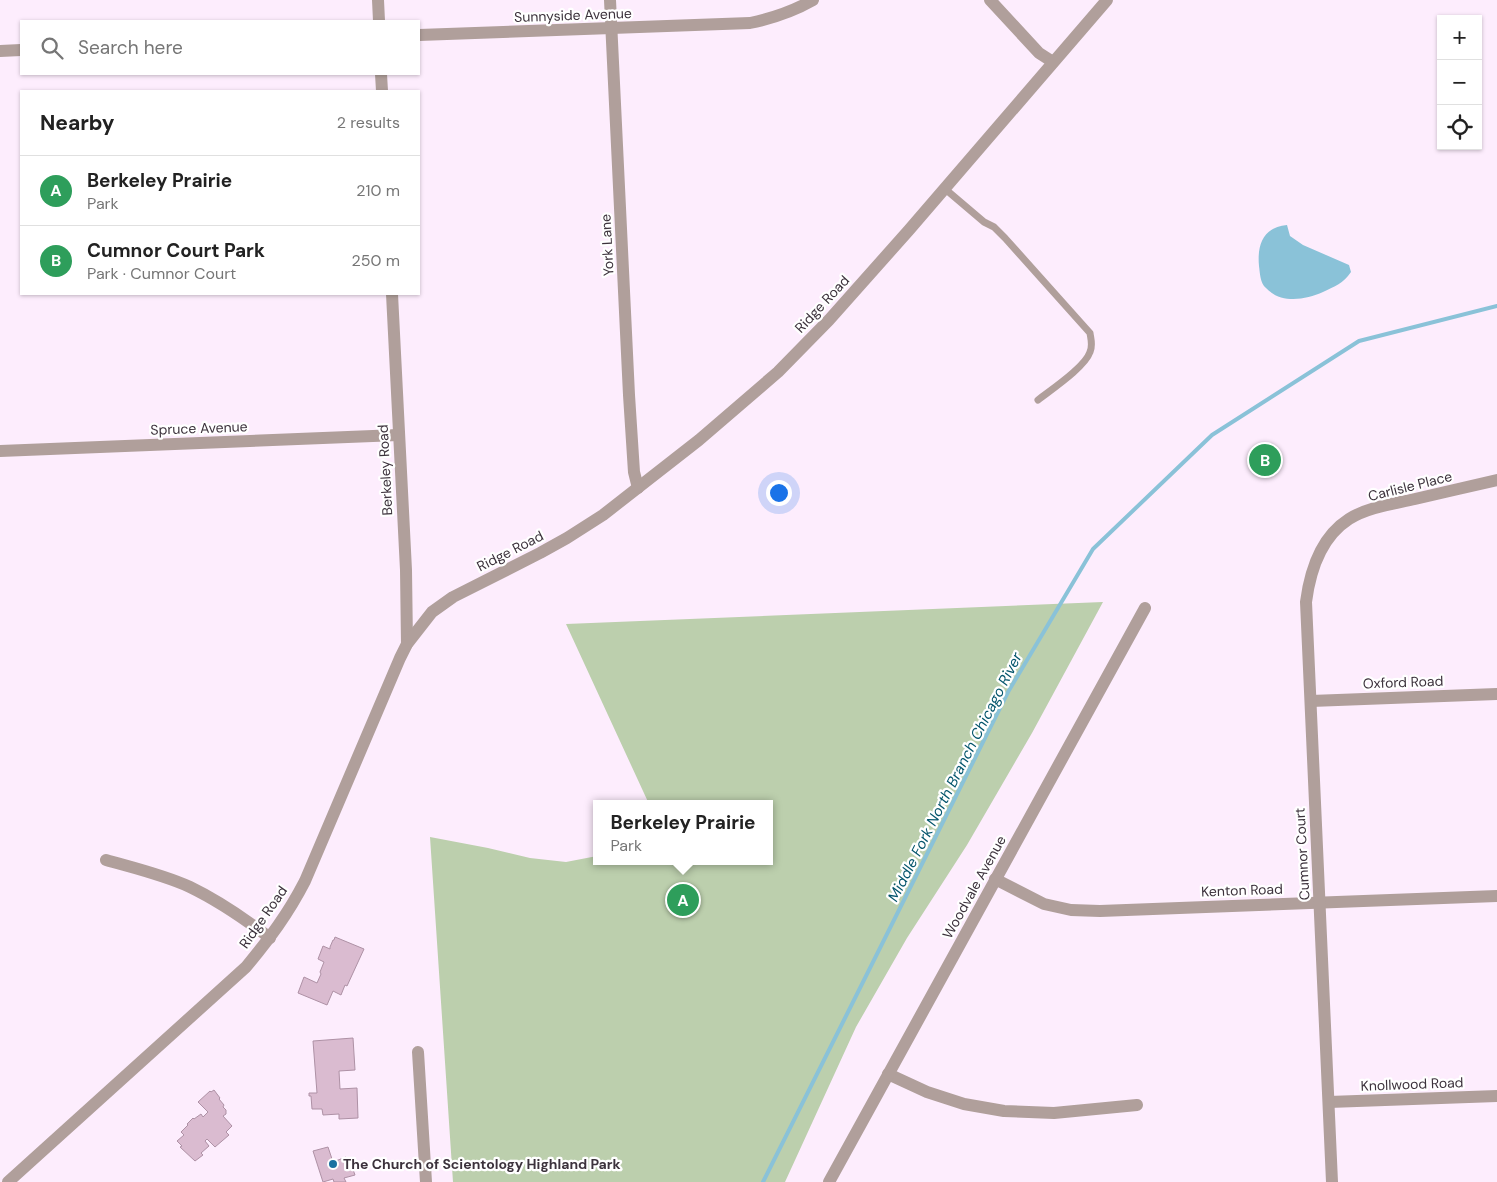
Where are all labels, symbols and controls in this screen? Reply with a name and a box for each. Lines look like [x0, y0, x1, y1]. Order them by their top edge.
street label: Sunnyside Avenue [514, 4, 632, 26]
map controls [1437, 15, 1482, 150]
button: + [1437, 15, 1482, 60]
search box [20, 20, 420, 75]
icon: search [38, 34, 66, 62]
text: Search here [78, 35, 183, 60]
button: − [1437, 60, 1482, 105]
button: locate [1437, 105, 1482, 150]
text: Nearby [40, 109, 114, 137]
text: 2 results [337, 112, 400, 133]
text: Berkeley Prairie [87, 168, 232, 193]
text: A [50, 180, 62, 201]
text: 210 m [356, 180, 400, 201]
text: Park [87, 193, 119, 214]
street label: York Lane [596, 213, 618, 277]
text: Cumnor Court Park [87, 238, 265, 263]
text: B [51, 250, 61, 271]
text: 250 m [352, 250, 400, 271]
text: Park · Cumnor Court [87, 263, 236, 284]
street label: Ridge Road [791, 271, 853, 337]
street label: Spruce Avenue [150, 417, 248, 439]
street label: Berkeley Road [374, 424, 396, 516]
pin: B [1249, 441, 1281, 479]
street label: Carlisle Place [1366, 467, 1454, 505]
your location [766, 480, 792, 506]
street label: Ridge Road [474, 527, 546, 575]
water label: Middle Fork North Branch Chicago River [883, 649, 1027, 905]
street label: Oxford Road [1362, 672, 1444, 692]
popup [593, 800, 773, 865]
street label: Cumnor Court [1291, 807, 1313, 901]
text: Berkeley Prairie [610, 810, 756, 835]
street label: Woodvale Avenue [938, 832, 1010, 942]
text: Park [610, 835, 642, 856]
street label: Kenton Road [1201, 880, 1283, 900]
pin: A [667, 881, 699, 919]
street label: Ridge Road [235, 882, 291, 952]
street label: Knollwood Road [1360, 1073, 1464, 1095]
place label: The Church of Scientology Highland Park [343, 1155, 621, 1173]
marker: The Church of Scientology Highland Park [327, 1158, 339, 1170]

